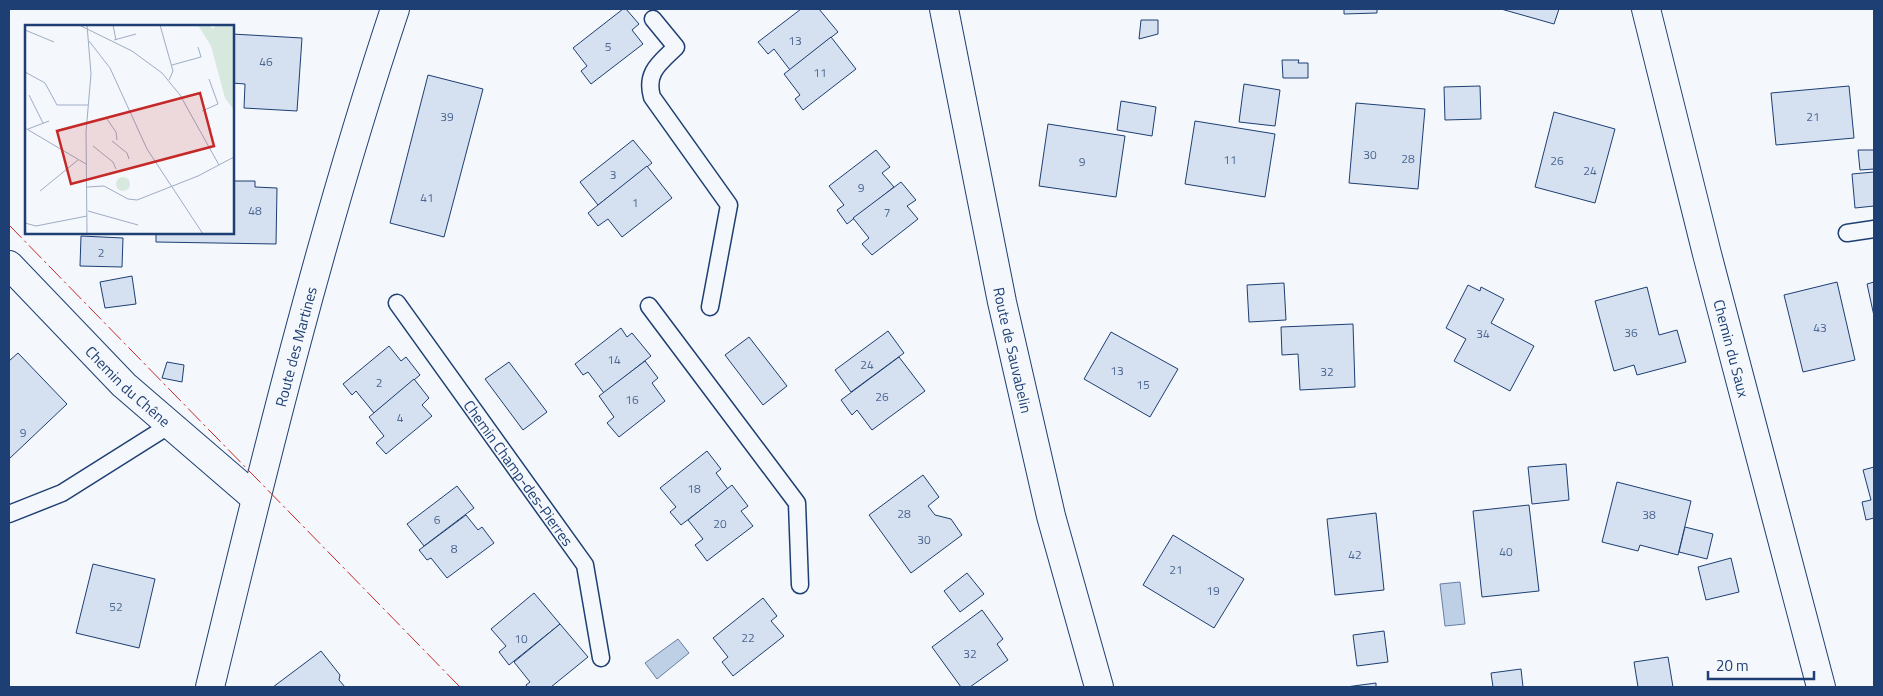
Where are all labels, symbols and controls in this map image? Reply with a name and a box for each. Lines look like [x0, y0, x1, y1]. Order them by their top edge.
inset map [25, 25, 234, 234]
house number: 13 [788, 31, 802, 50]
house number: 5 [605, 37, 612, 56]
house number: 46 [259, 52, 273, 71]
house number: 11 [813, 63, 827, 82]
house number: 39 [440, 107, 454, 126]
house number: 21 [1806, 107, 1820, 126]
house number: 30 [1363, 145, 1377, 164]
house number: 28 [1401, 149, 1415, 168]
house number: 11 [1223, 150, 1237, 169]
house number: 26 [1550, 151, 1564, 170]
house number: 9 [1079, 152, 1086, 171]
house number: 24 [1583, 161, 1597, 180]
house number: 3 [610, 165, 616, 184]
house number: 9 [858, 178, 865, 197]
house number: 41 [420, 188, 434, 207]
house number: 1 [632, 193, 638, 212]
house number: 48 [248, 201, 262, 220]
house number: 7 [884, 203, 890, 222]
house number: 2 [98, 243, 104, 262]
street label: Route des Martines [268, 284, 322, 409]
street label: Route de Sauvabelin [988, 285, 1039, 415]
street label: Chemin du Saux [1708, 297, 1756, 400]
house number: 43 [1813, 318, 1827, 337]
house number: 36 [1624, 323, 1638, 342]
house number: 34 [1476, 324, 1490, 343]
street label: Chemin du Chêne [80, 340, 176, 432]
house number: 14 [607, 350, 621, 369]
house number: 24 [860, 355, 874, 374]
house number: 13 [1110, 361, 1124, 380]
house number: 32 [1320, 362, 1334, 381]
house number: 2 [376, 373, 382, 392]
house number: 15 [1136, 375, 1150, 394]
house number: 26 [875, 387, 889, 406]
house number: 16 [625, 390, 639, 409]
street label: Chemin Champ-des-Pierres [458, 395, 579, 551]
house number: 4 [397, 408, 404, 427]
house number: 9 [20, 423, 27, 442]
house number: 18 [687, 479, 701, 498]
house number: 28 [897, 504, 911, 523]
house number: 38 [1642, 505, 1656, 524]
house number: 6 [434, 510, 441, 529]
house number: 20 [713, 514, 727, 533]
house number: 30 [917, 530, 931, 549]
house number: 8 [451, 539, 458, 558]
house number: 40 [1499, 542, 1513, 561]
house number: 42 [1348, 545, 1362, 564]
house number: 21 [1169, 560, 1183, 579]
house number: 19 [1206, 581, 1220, 600]
house number: 52 [109, 597, 123, 616]
house number: 22 [741, 628, 755, 647]
house number: 10 [514, 629, 528, 648]
house number: 32 [963, 644, 977, 663]
scale bar [1708, 648, 1814, 680]
text: 20 m [1716, 654, 1749, 677]

